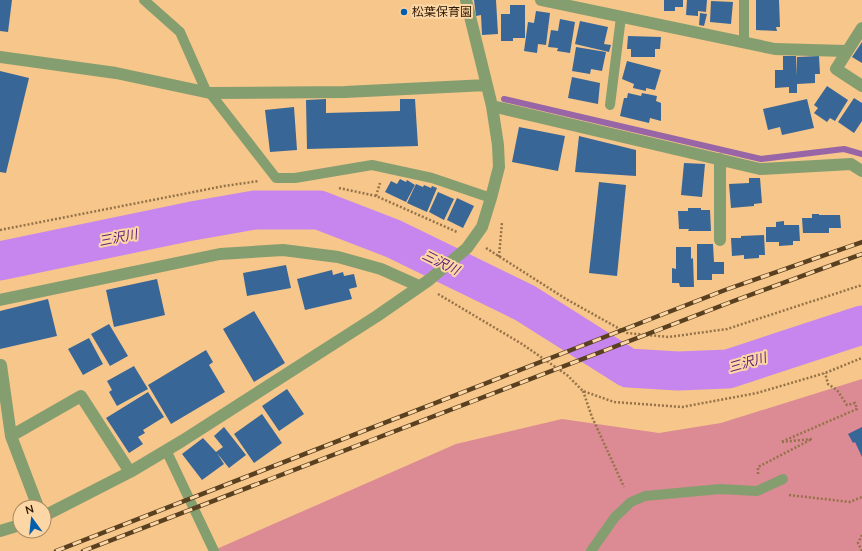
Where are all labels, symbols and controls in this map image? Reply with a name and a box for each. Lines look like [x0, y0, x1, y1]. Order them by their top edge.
place label: 松葉保育園 [412, 4, 472, 19]
marker: 松葉保育園 [399, 7, 409, 17]
water label: 三沢川 [97, 225, 141, 249]
water label: 三沢川 [420, 246, 464, 279]
water label: 三沢川 [726, 348, 770, 375]
north arrow [12, 499, 52, 539]
text: N [24, 502, 35, 517]

